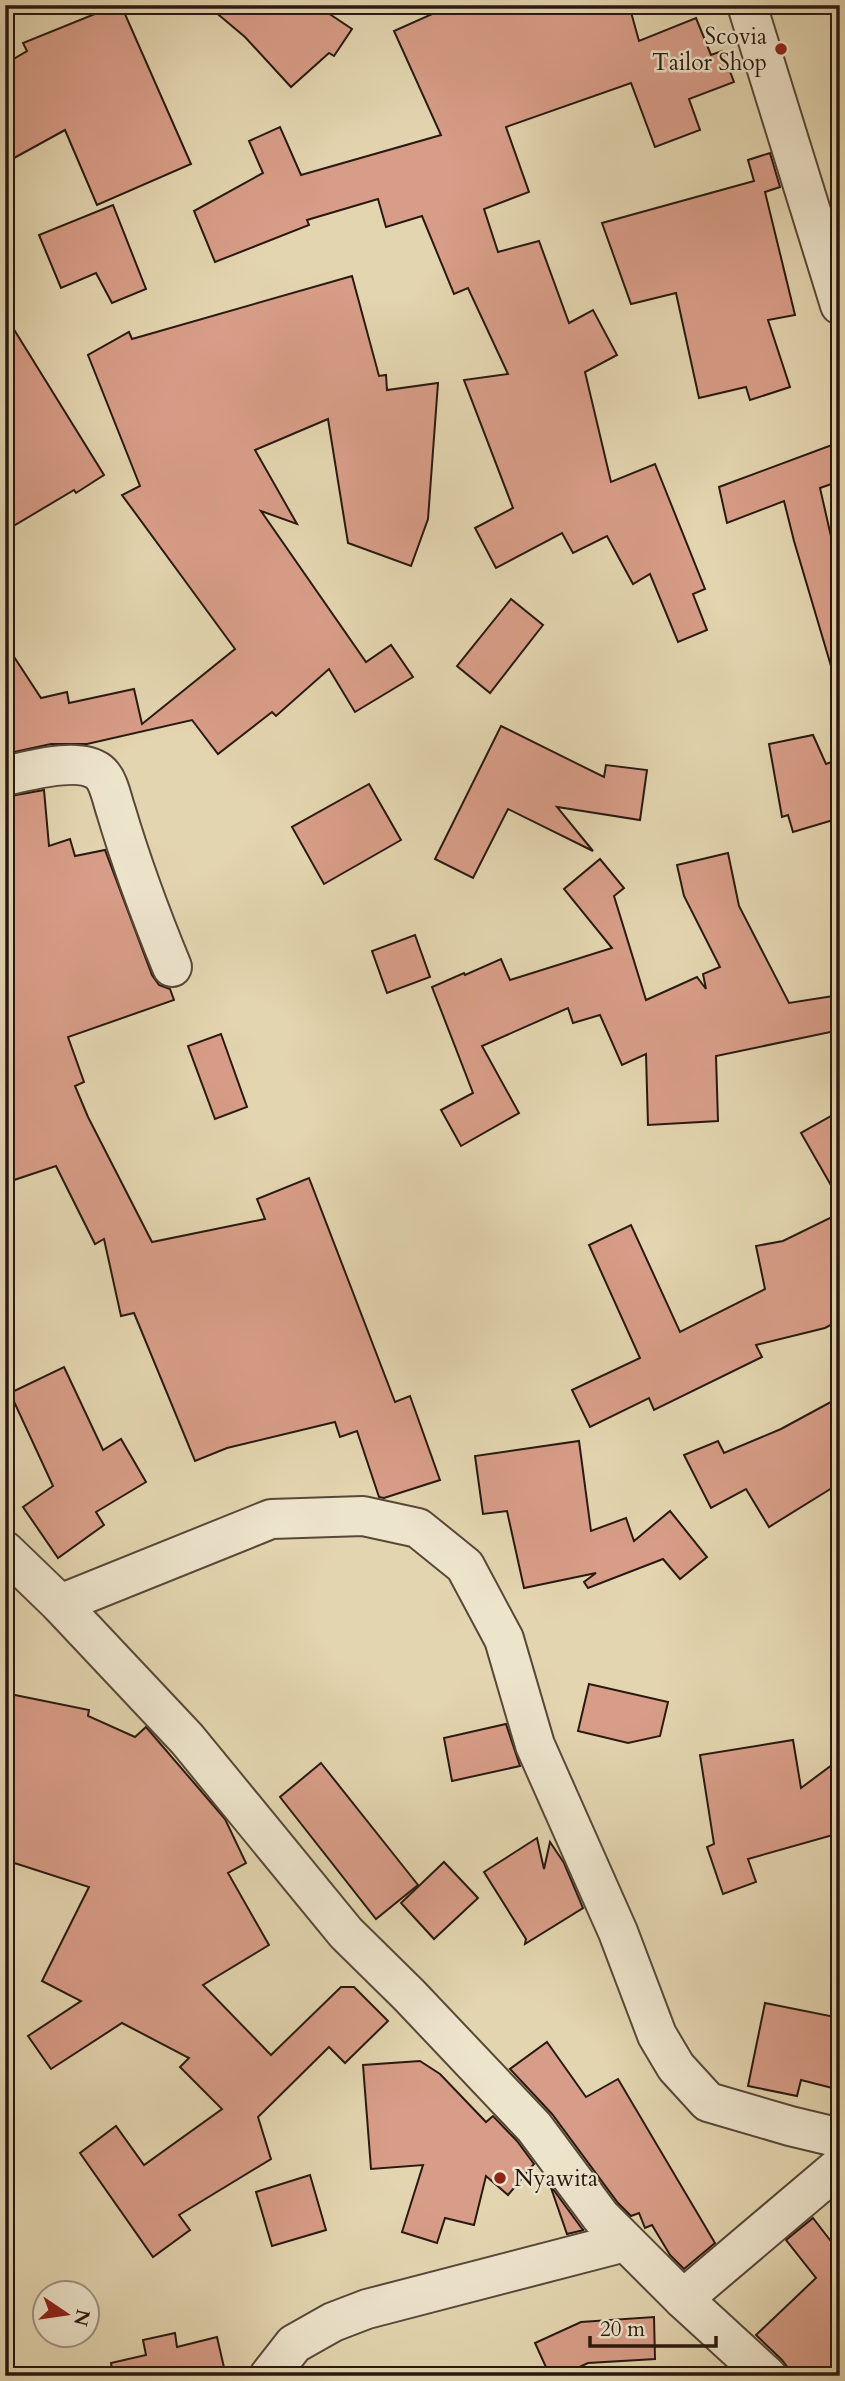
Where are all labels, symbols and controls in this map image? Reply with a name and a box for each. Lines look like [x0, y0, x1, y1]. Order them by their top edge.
place label: Scovia Tailor Shop [652, 21, 767, 78]
marker: Scovia Tailor Shop [773, 41, 789, 57]
place label: Nyawita [514, 2163, 598, 2194]
marker: Nyawita [492, 2170, 508, 2186]
north arrow [32, 2280, 102, 2350]
scale bar [590, 2304, 716, 2348]
text: N [67, 2307, 96, 2329]
text: 20 m [600, 2315, 645, 2344]

